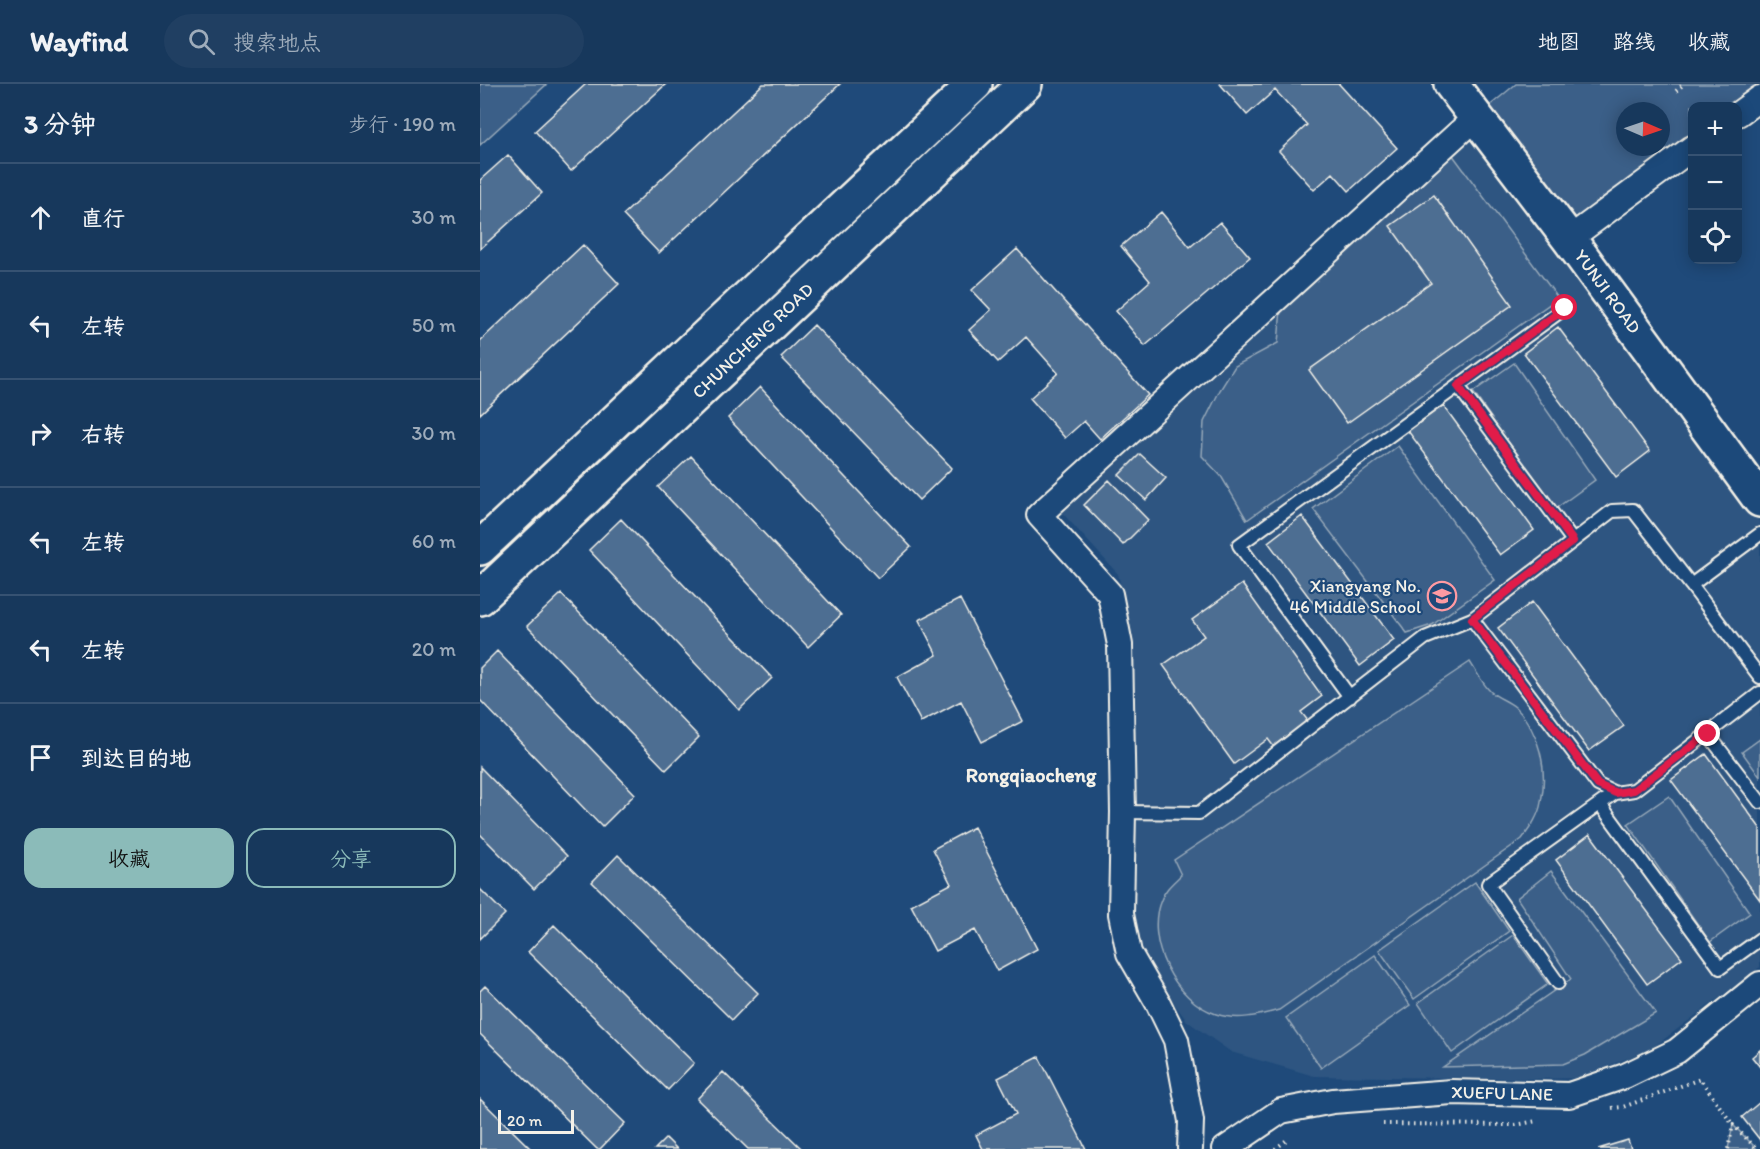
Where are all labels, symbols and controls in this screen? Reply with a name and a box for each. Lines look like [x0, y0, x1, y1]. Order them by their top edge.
search box [164, 14, 584, 68]
text: Wayfind [30, 24, 128, 58]
icon: search [185, 25, 218, 58]
text: 搜索地点 [233, 29, 321, 56]
text: 地图 [1538, 29, 1580, 54]
text: 路线 [1613, 29, 1655, 54]
text: 收藏 [1688, 29, 1730, 54]
north arrow [1616, 102, 1670, 156]
map controls [1688, 102, 1742, 264]
button: + [1688, 102, 1742, 156]
text: 3 分钟 [24, 108, 96, 140]
text: 步行 · 190 m [349, 112, 456, 136]
button: − [1688, 156, 1742, 210]
icon: ahead [24, 201, 57, 234]
text: 直行 [81, 205, 125, 232]
text: 30 m [411, 205, 456, 229]
button: locate [1688, 210, 1742, 264]
street label: YUNJI ROAD [1569, 245, 1646, 338]
street label: CHUNCHENG ROAD [688, 278, 818, 403]
route start [1551, 294, 1577, 320]
icon: left [24, 309, 57, 342]
text: 左转 [81, 313, 125, 340]
text: 50 m [412, 313, 456, 337]
icon: right [24, 417, 57, 450]
text: 右转 [81, 421, 125, 448]
text: 30 m [411, 421, 456, 445]
icon: left [24, 525, 57, 558]
text: 左转 [81, 529, 125, 556]
text: 60 m [412, 529, 456, 553]
place label: Xiangyang No. 46 Middle School [1289, 575, 1421, 618]
school or university icon: Xiangyang No. 46 Middle School [1426, 580, 1458, 612]
icon: left [24, 633, 57, 666]
text: 左转 [81, 637, 125, 664]
text: 20 m [412, 637, 456, 661]
route end [1694, 720, 1720, 746]
icon: arrive [24, 741, 57, 774]
text: 到达目的地 [81, 745, 191, 772]
district label: Rongqiaocheng [966, 763, 1097, 788]
button: 收藏 [24, 828, 234, 888]
button: 分享 [246, 828, 456, 888]
street label: XUEFU LANE [1451, 1081, 1553, 1106]
scale bar [498, 1107, 574, 1134]
text: 20 m [507, 1111, 542, 1130]

